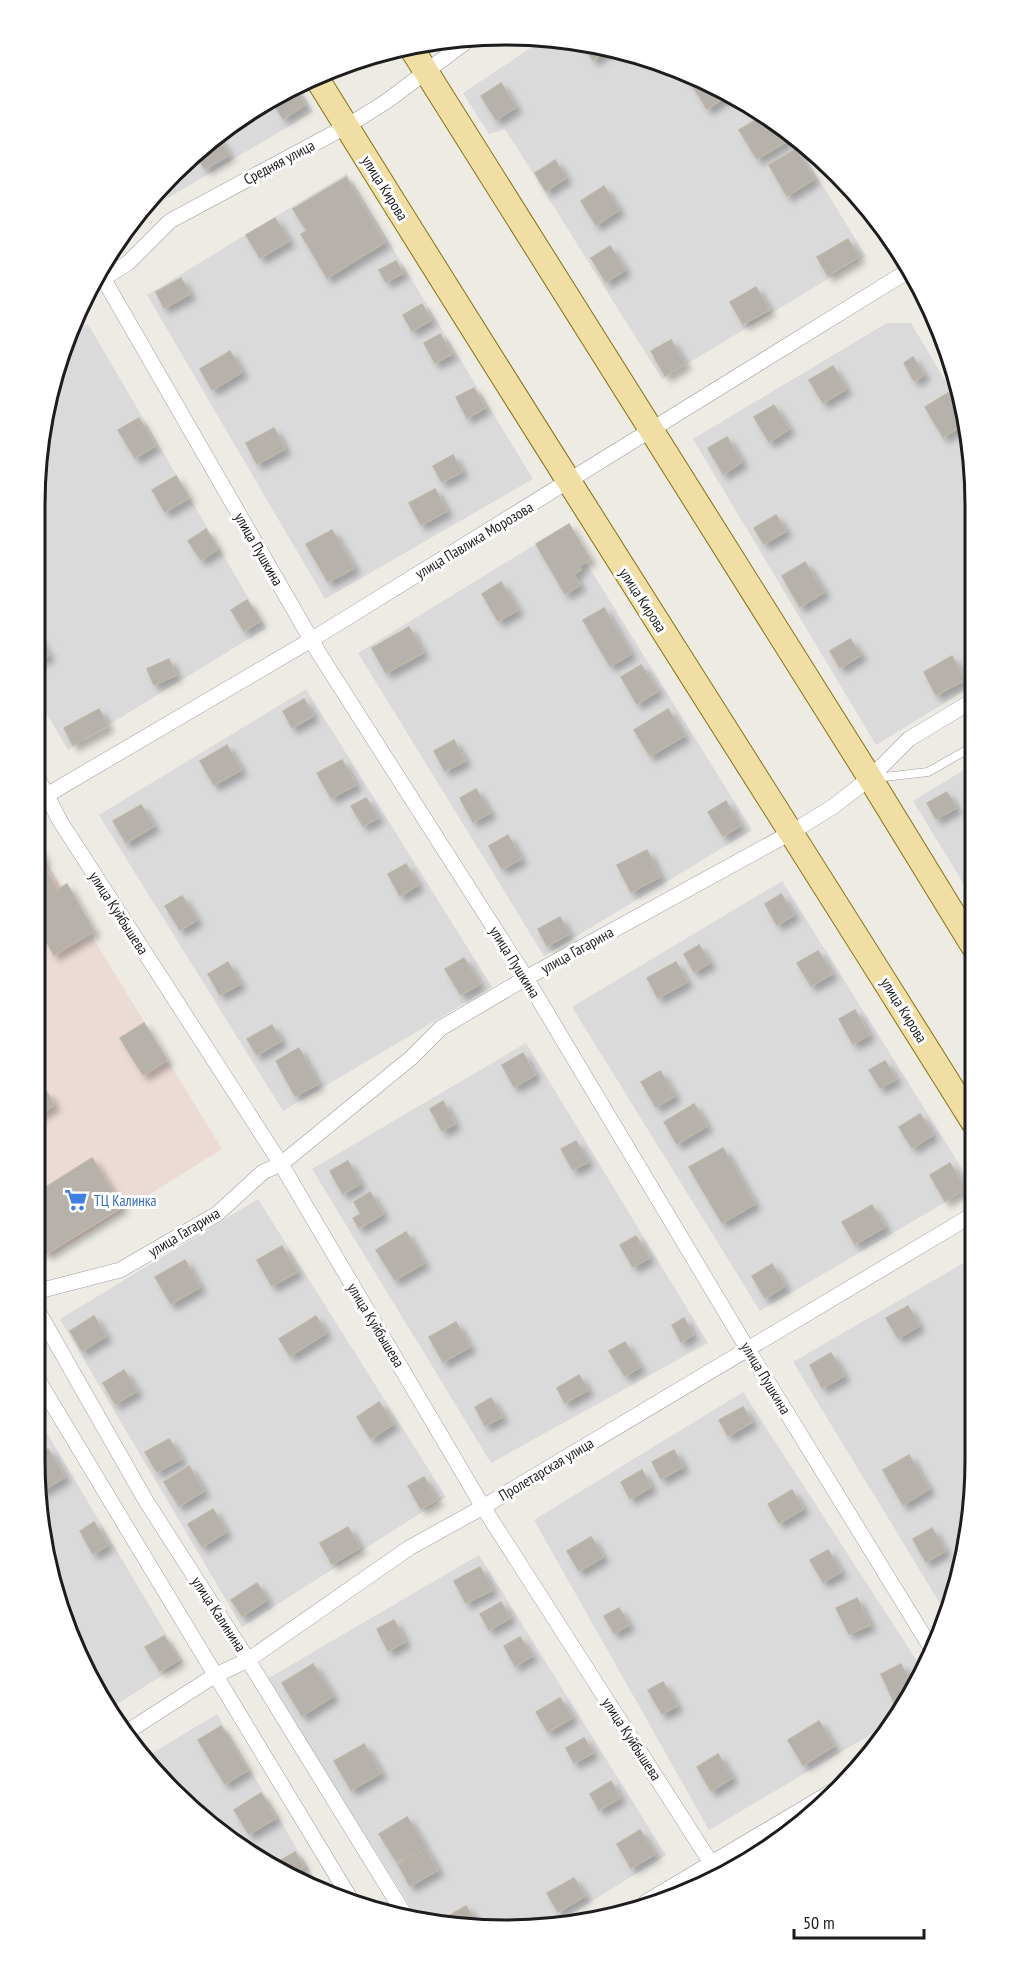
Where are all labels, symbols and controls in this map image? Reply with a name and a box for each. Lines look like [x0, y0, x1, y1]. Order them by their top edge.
street label: Средняя улица [240, 135, 318, 189]
street label: улица Кирова [358, 152, 412, 224]
street label: улица Павлика Морозова [412, 497, 536, 583]
street label: улица Пушкина [230, 509, 288, 589]
street label: улица Кирова [615, 564, 671, 636]
street label: улица Куйбышева [85, 868, 153, 958]
street label: улица Пушкина [485, 922, 545, 1002]
street label: улица Гагарина [537, 922, 617, 978]
street label: улица Кирова [877, 974, 931, 1046]
supermarket icon: ТЦ Калинка [63, 1187, 89, 1213]
place label: ТЦ Калинка [94, 1191, 157, 1210]
street label: улица Гагарина [145, 1203, 223, 1261]
street label: улица Куйбышева [343, 1279, 409, 1371]
street label: улица Пушкина [737, 1338, 795, 1418]
street label: Пролетарская улица [495, 1433, 597, 1505]
street label: улица Калинина [188, 1573, 250, 1655]
street label: улица Куйбышева [598, 1694, 666, 1784]
scale bar [794, 1902, 924, 1940]
text: 50 m [803, 1911, 835, 1934]

